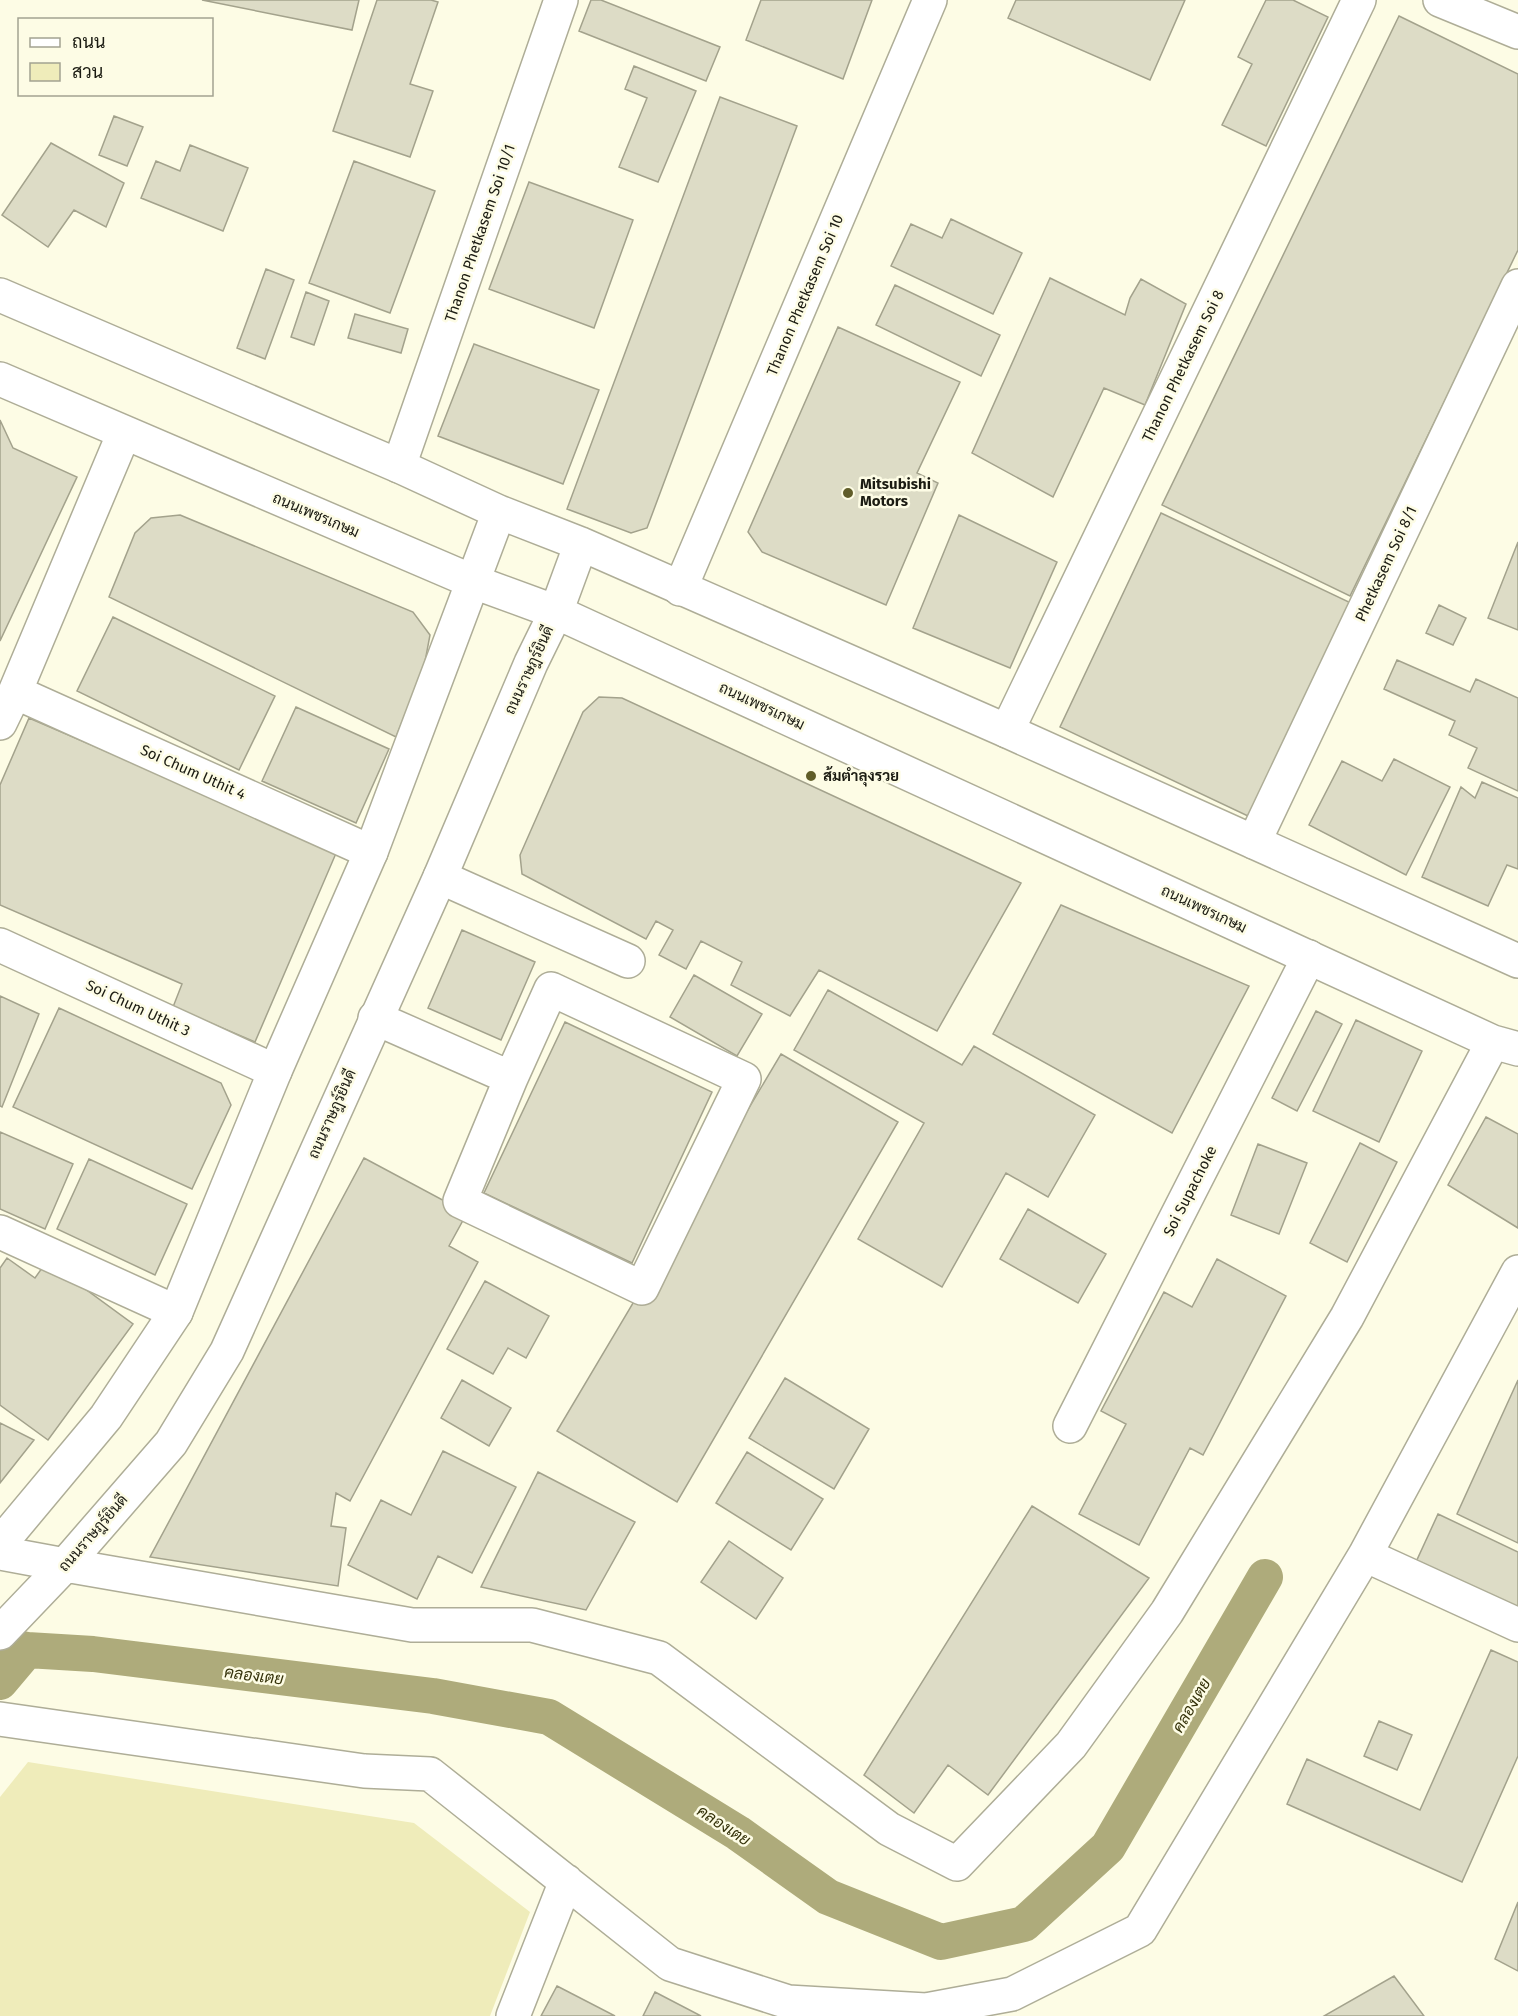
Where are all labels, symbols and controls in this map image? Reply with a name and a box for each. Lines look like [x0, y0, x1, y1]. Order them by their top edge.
legend [18, 18, 213, 96]
text: ถนน [72, 31, 105, 53]
text: สวน [72, 61, 103, 83]
street label: Thanon Phetkasem Soi 10/1 [441, 142, 519, 324]
street label: Thanon Phetkasem Soi 10 [763, 212, 847, 378]
street label: Thanon Phetkasem Soi 8 [1138, 287, 1228, 445]
place label: Mitsubishi Motors [860, 475, 931, 510]
marker: Mitsubishi Motors [841, 486, 855, 500]
street label: ถนนเพชรเกษม [270, 489, 362, 541]
street label: Phetkasem Soi 8/1 [1351, 504, 1421, 624]
street label: ถนนราษฎร์ยินดี [500, 622, 558, 718]
street label: ถนนเพชรเกษม [716, 678, 808, 734]
street label: Soi Chum Uthit 4 [138, 741, 249, 803]
place label: ส้มตำลุงรวย [823, 766, 899, 787]
marker: ส้มตำลุงรวย [804, 769, 818, 783]
street label: ถนนเพชรเกษม [1158, 881, 1250, 937]
street label: Soi Chum Uthit 3 [83, 976, 193, 1040]
street label: ถนนราษฎร์ยินดี [303, 1066, 361, 1162]
street label: Soi Supachoke [1159, 1143, 1221, 1239]
street label: ถนนราษฎร์ยินดี [54, 1490, 132, 1576]
water label: คลองเตย [223, 1662, 285, 1689]
water label: คลองเตย [1168, 1675, 1215, 1736]
water label: คลองเตย [694, 1801, 754, 1850]

